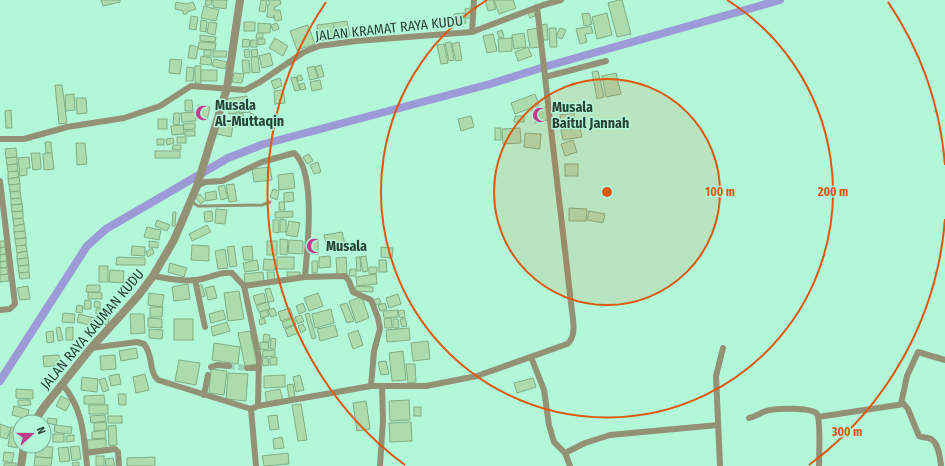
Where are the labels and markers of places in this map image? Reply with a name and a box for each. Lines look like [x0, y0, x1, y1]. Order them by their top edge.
place label: Musala Al-Muttaqin [214, 97, 284, 130]
place label: Musala Baitul Jannah [552, 99, 629, 132]
mosque icon: Musala Al-Muttaqin [194, 104, 212, 122]
mosque icon: Musala Baitul Jannah [531, 106, 549, 124]
centre of rings [600, 185, 614, 199]
mosque icon: Musala [305, 237, 323, 255]
place label: Musala [326, 238, 367, 255]

